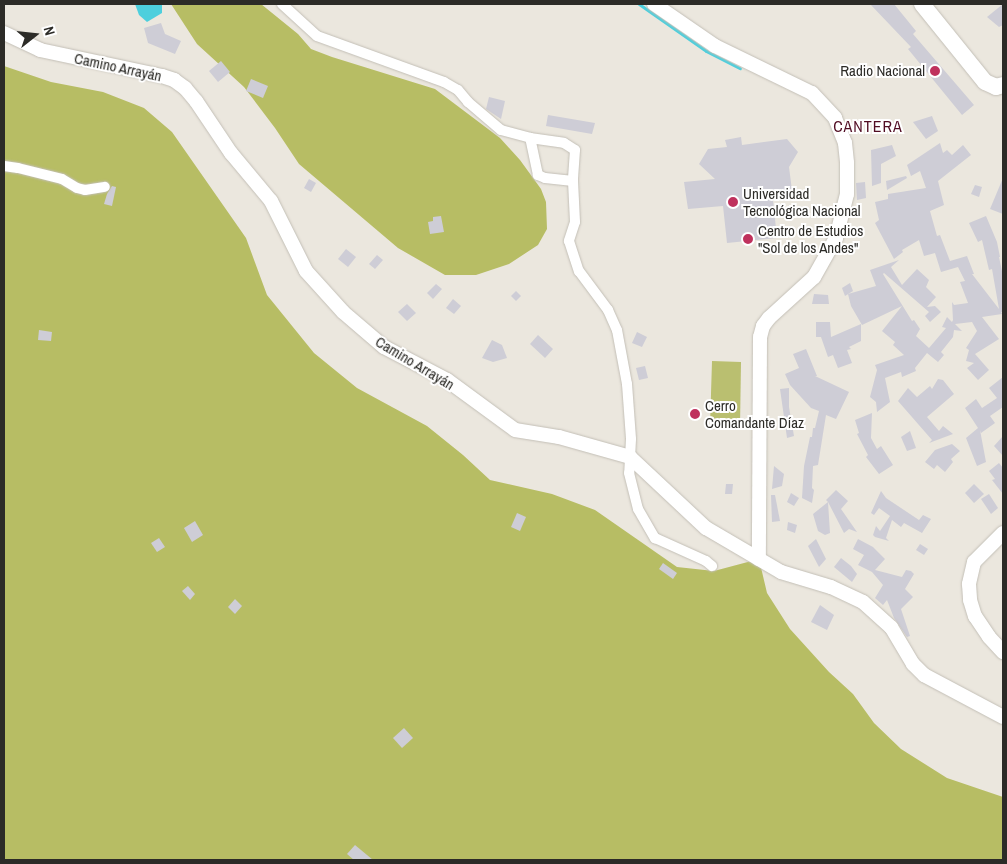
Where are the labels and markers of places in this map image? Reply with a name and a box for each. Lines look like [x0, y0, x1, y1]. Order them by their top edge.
place label: Radio Nacional [840, 62, 925, 80]
marker: Radio Nacional [929, 65, 941, 77]
place label: Universidad Tecnológica Nacional [743, 184, 861, 219]
marker: Universidad Tecnológica Nacional [727, 196, 739, 208]
place label: Centro de Estudios "Sol de los Andes" [758, 221, 863, 256]
marker: Centro de Estudios "Sol de los Andes" [742, 233, 754, 245]
place label: Cerro Comandante Díaz [705, 396, 804, 431]
marker: Cerro Comandante Díaz [689, 408, 701, 420]

